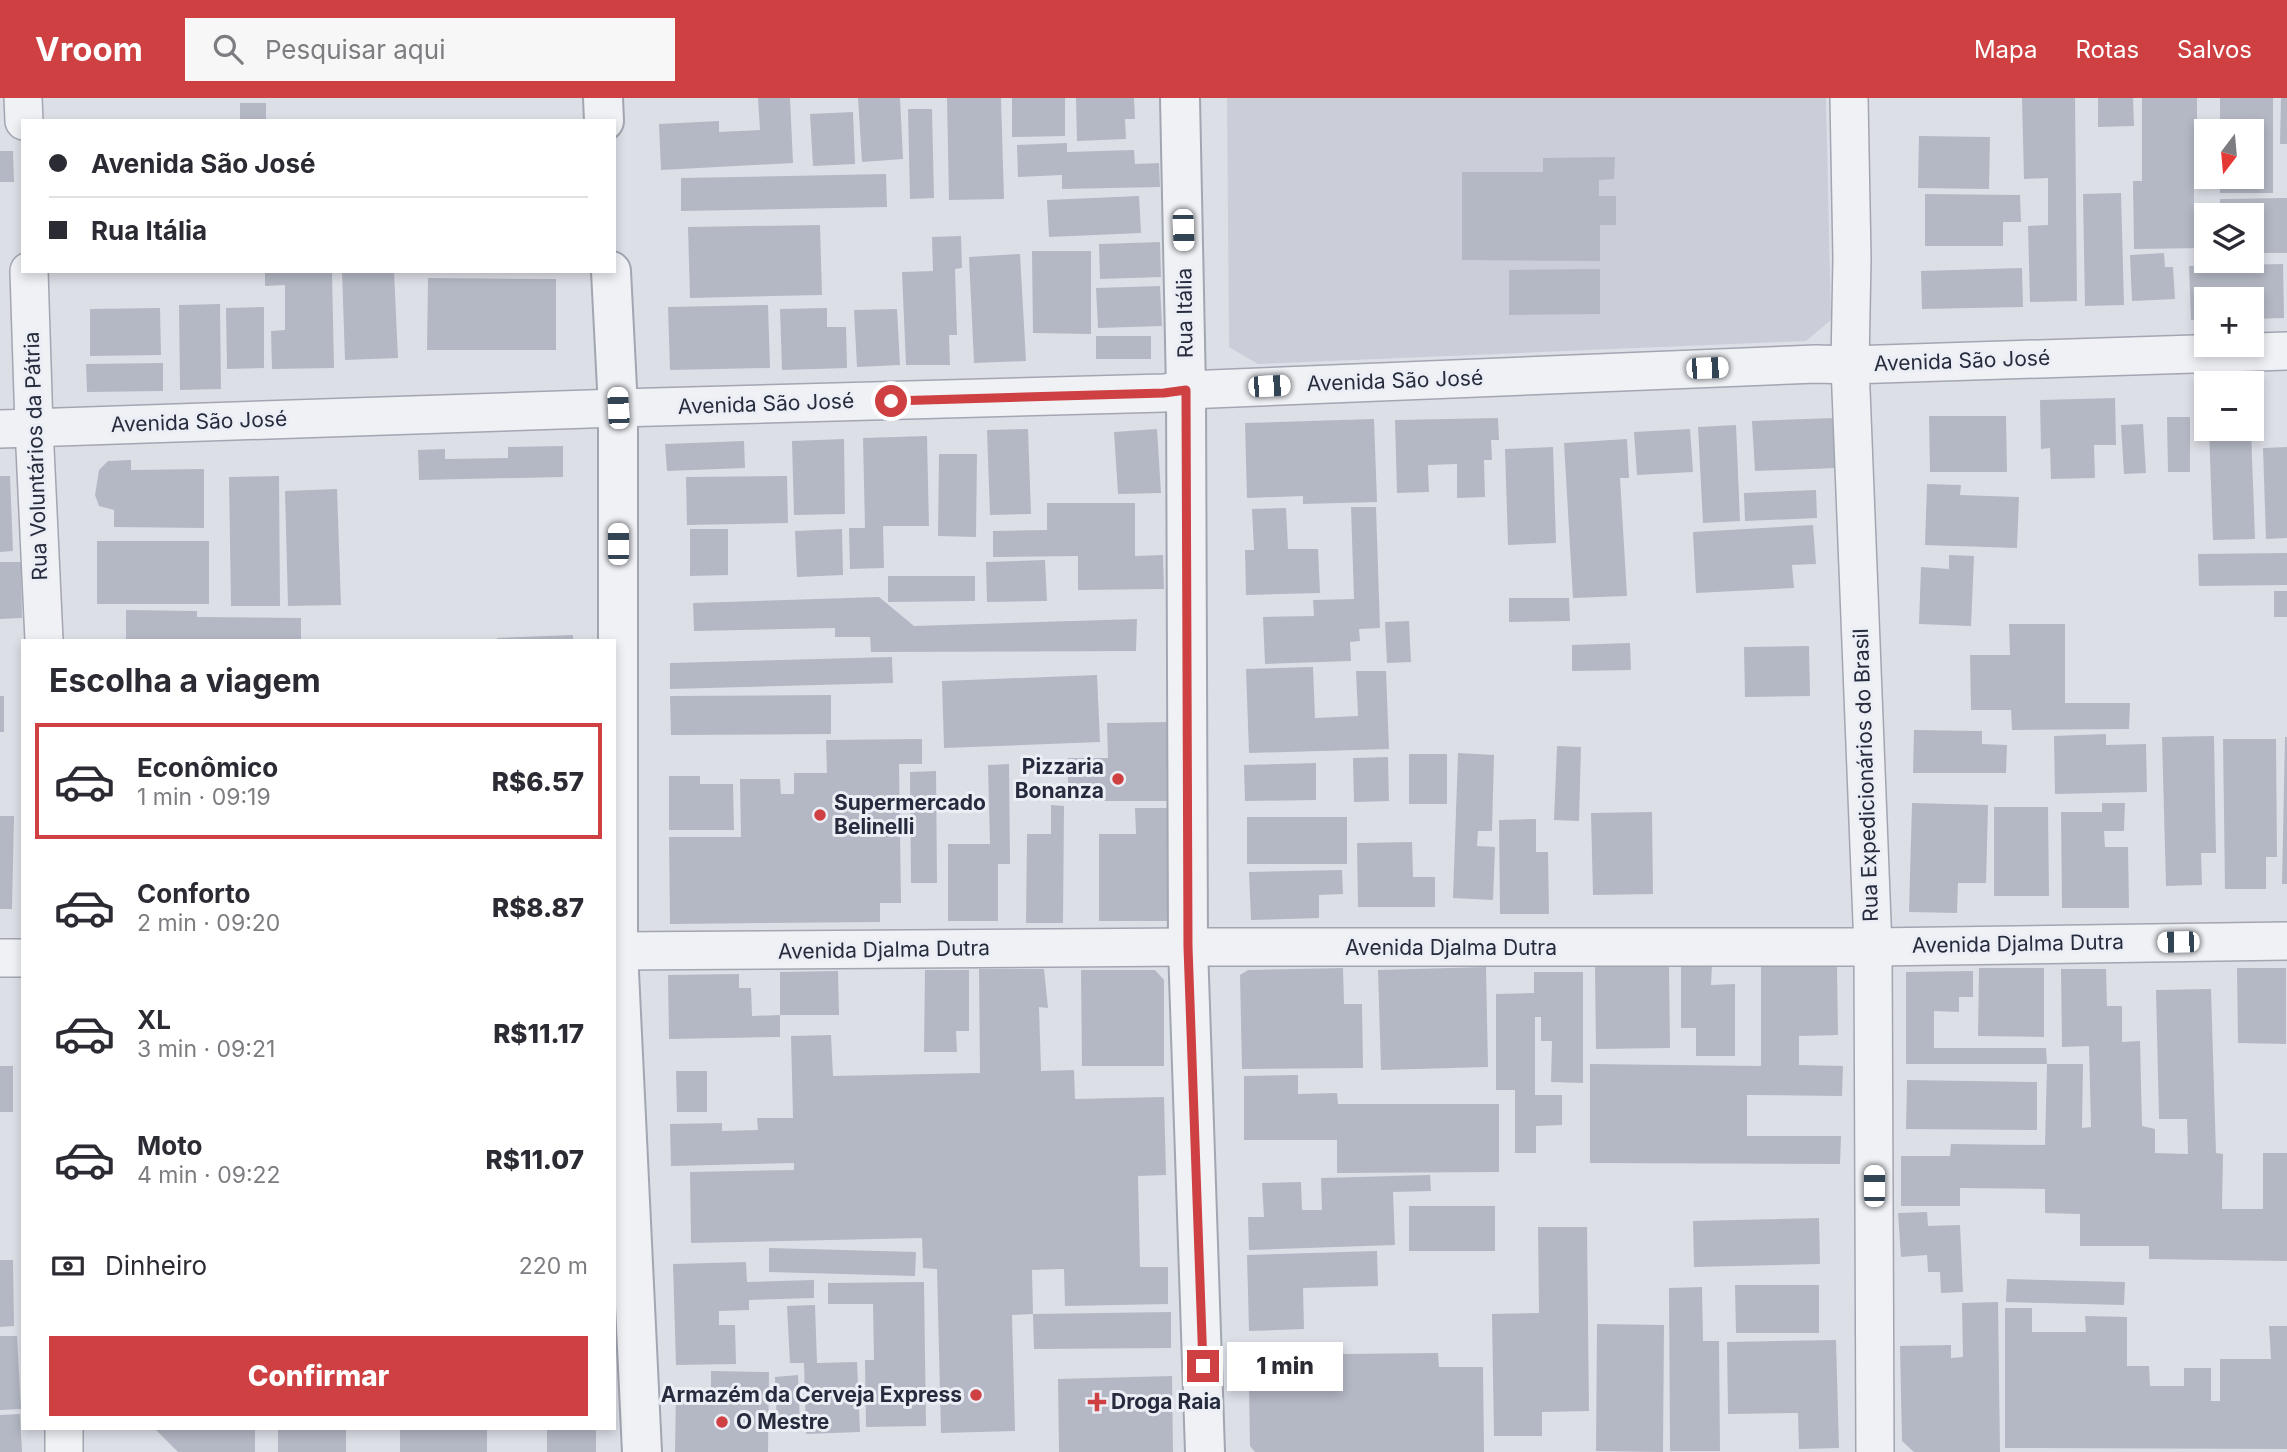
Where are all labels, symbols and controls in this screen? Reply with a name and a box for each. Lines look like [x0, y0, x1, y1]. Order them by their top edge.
search box [185, 18, 675, 81]
text: Vroom [35, 29, 143, 69]
icon: search [209, 30, 247, 68]
text: Pesquisar aqui [265, 34, 445, 65]
text: Mapa [1974, 35, 2038, 64]
text: Rotas [2076, 35, 2139, 64]
text: Salvos [2177, 35, 2252, 64]
north arrow [2194, 119, 2264, 189]
map controls [2194, 119, 2264, 441]
text: Avenida São José [91, 148, 316, 179]
button: layers [2194, 203, 2264, 273]
car [1172, 209, 1195, 251]
text: Rua Itália [91, 215, 207, 246]
street label: Rua Itália [1171, 268, 1198, 358]
button: + [2194, 287, 2264, 357]
street label: Rua Voluntários da Pátria [19, 331, 52, 581]
street label: Avenida São José [1873, 345, 2051, 376]
car [1686, 357, 1729, 379]
street label: Avenida São José [1306, 365, 1484, 396]
button: − [2194, 371, 2264, 441]
car [1248, 374, 1291, 398]
route start [875, 385, 907, 417]
car [607, 386, 630, 430]
street label: Avenida São José [677, 388, 855, 419]
street label: Avenida São José [110, 406, 288, 437]
car [608, 523, 629, 565]
street label: Rua Expedicionários do Brasil [1848, 628, 1883, 922]
text: Escolha a viagem [49, 661, 321, 700]
icon: car [53, 750, 116, 813]
text: Econômico [137, 752, 278, 783]
place label: Pizzaria Bonanza [1015, 754, 1104, 803]
text: R$6.57 [492, 766, 584, 797]
marker: Pizzaria Bonanza [1110, 771, 1126, 787]
text: 1 min · 09:19 [137, 783, 271, 811]
place label: Supermercado Belinelli [834, 790, 986, 839]
marker: Supermercado Belinelli [812, 807, 828, 823]
icon: car [53, 876, 116, 939]
text: Conforto [137, 878, 250, 909]
text: R$8.87 [492, 892, 584, 923]
text: 2 min · 09:20 [137, 909, 280, 937]
street label: Avenida Djalma Dutra [1912, 929, 2124, 958]
car [2157, 931, 2200, 953]
street label: Avenida Djalma Dutra [778, 935, 990, 964]
street label: Avenida Djalma Dutra [1345, 935, 1557, 960]
icon: car [53, 1002, 116, 1065]
text: XL [137, 1004, 171, 1035]
text: R$11.17 [493, 1018, 584, 1049]
text: 3 min · 09:21 [137, 1035, 275, 1063]
icon: car [53, 1128, 116, 1191]
text: Moto [137, 1130, 202, 1161]
text: R$11.07 [486, 1144, 584, 1175]
text: 4 min · 09:22 [137, 1161, 281, 1189]
car [1864, 1165, 1885, 1207]
icon: cash [49, 1247, 87, 1285]
text: Dinheiro [105, 1250, 207, 1281]
text: 220 m [519, 1252, 588, 1280]
button: Confirmar [49, 1336, 588, 1416]
callout: 1 min [1228, 1342, 1343, 1390]
route end [1187, 1350, 1219, 1382]
text: 1 min [1256, 1352, 1314, 1380]
place label: Armazém da Cerveja Express [661, 1382, 962, 1407]
marker: Armazém da Cerveja Express [968, 1387, 984, 1403]
place label: Droga Raia [1111, 1389, 1221, 1414]
marker: Droga Raia [1089, 1394, 1105, 1410]
place label: O Mestre [736, 1409, 829, 1434]
marker: O Mestre [714, 1414, 730, 1430]

